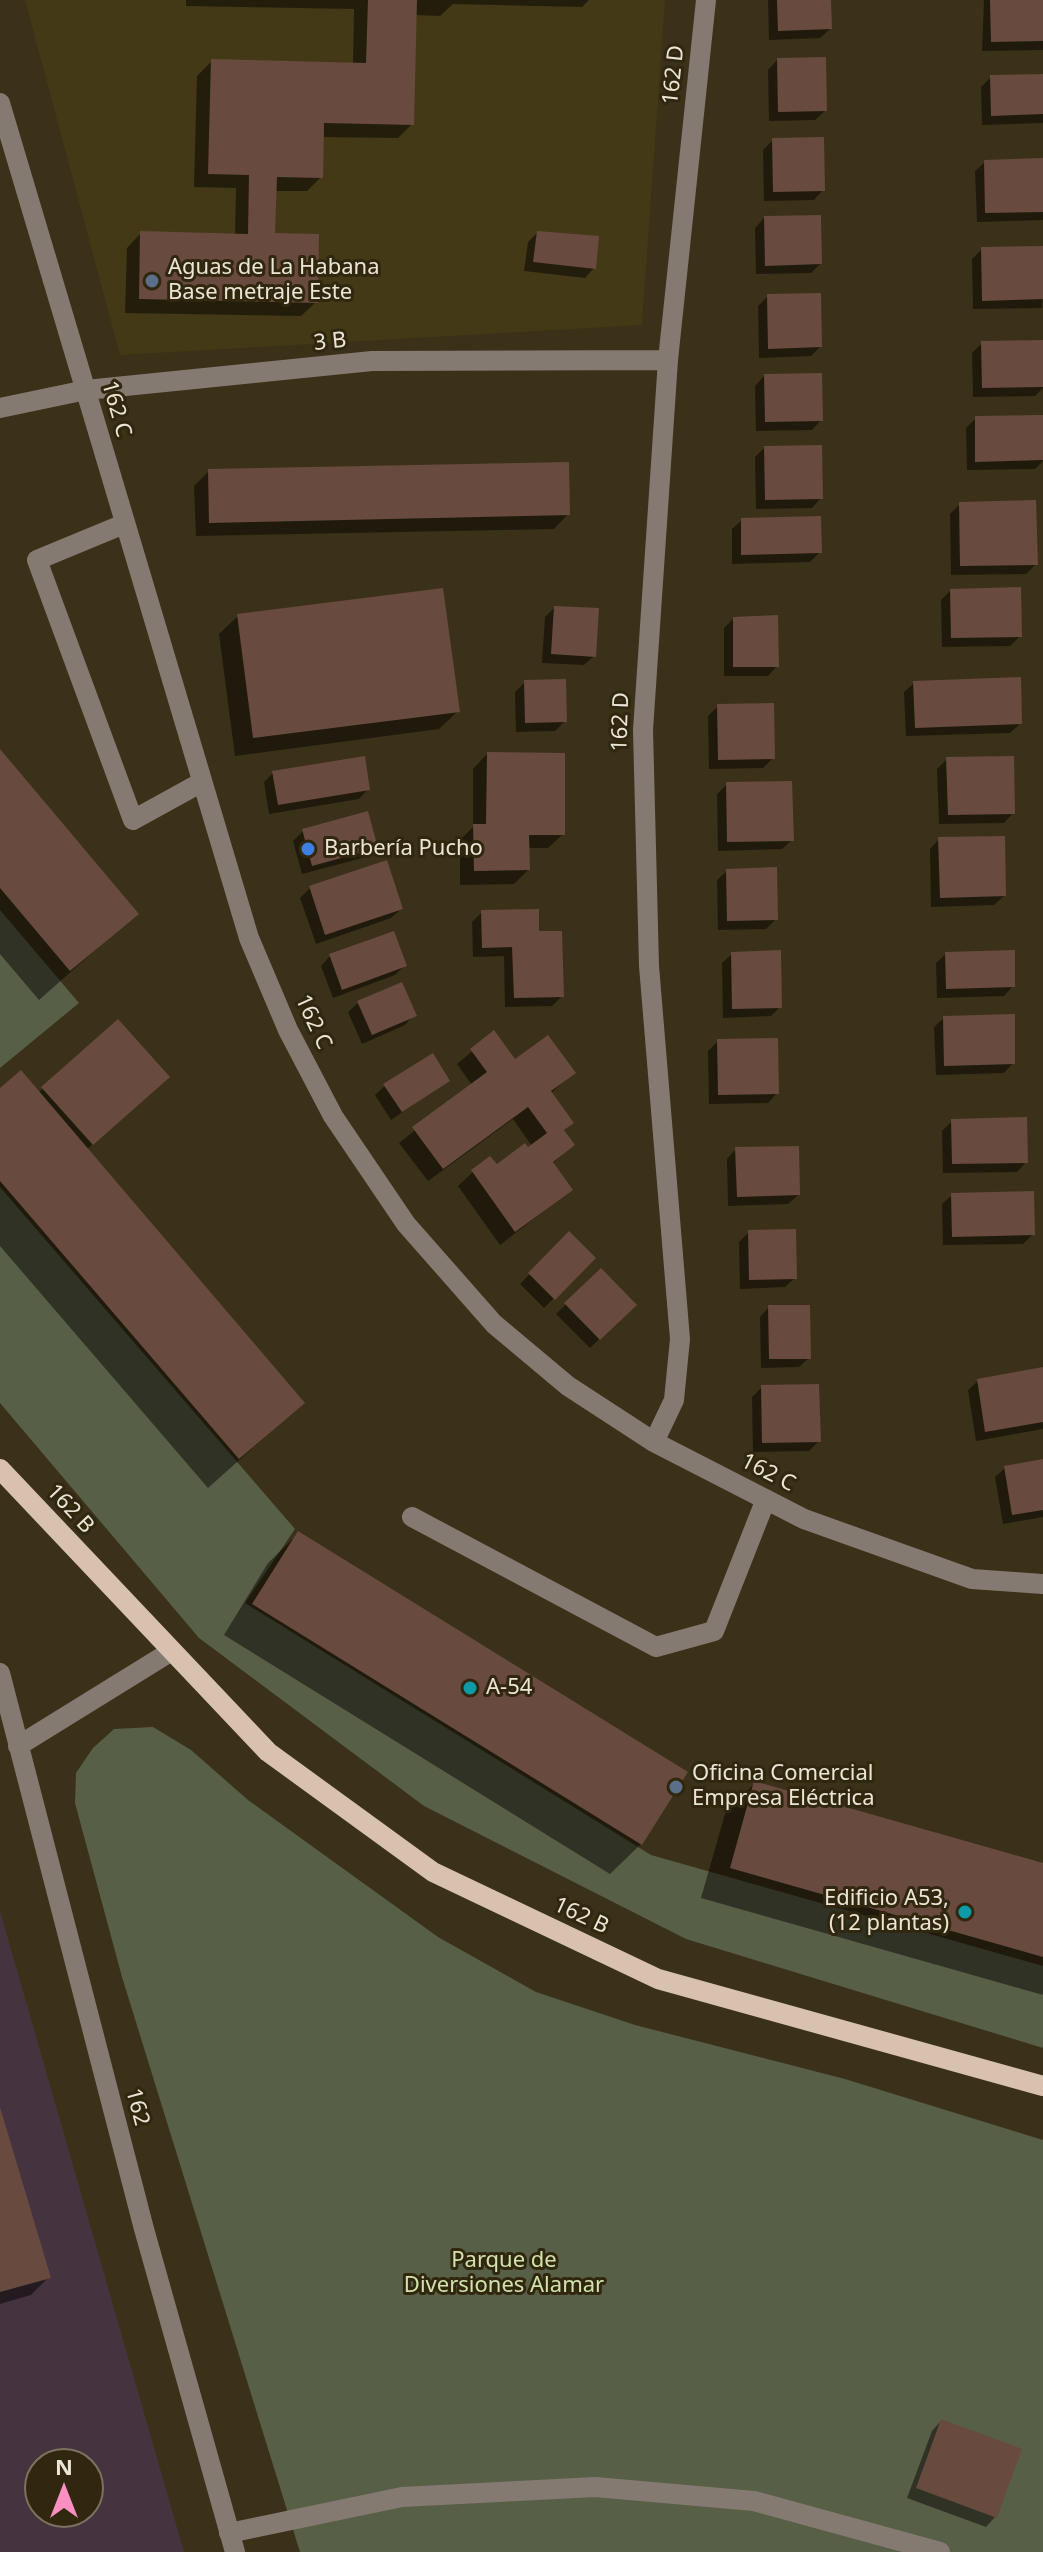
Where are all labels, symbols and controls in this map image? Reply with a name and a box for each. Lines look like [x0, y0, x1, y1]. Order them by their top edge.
street label: 162 D [658, 44, 690, 106]
place label: Aguas de La Habana Base metraje Este [168, 255, 379, 306]
marker: Aguas de La Habana Base metraje Este [143, 272, 161, 290]
street label: 3 B [312, 327, 348, 357]
street label: 162 C [95, 378, 137, 440]
street label: 162 D [607, 692, 635, 752]
place label: Barbería Pucho [324, 836, 483, 862]
marker: Barbería Pucho [299, 840, 317, 858]
street label: 162 C [289, 990, 337, 1054]
street label: 162 C [736, 1448, 800, 1498]
street label: 162 B [41, 1479, 99, 1539]
place label: A-54 [486, 1675, 532, 1701]
marker: A-54 [461, 1679, 479, 1697]
place label: Oficina Comercial Empresa Eléctrica [692, 1761, 874, 1812]
marker: Oficina Comercial Empresa Eléctrica [667, 1778, 685, 1796]
place label: Edificio A53, (12 plantas) [824, 1886, 949, 1938]
street label: 162 B [549, 1892, 613, 1940]
marker: Edificio A53, (12 plantas) [956, 1903, 974, 1921]
street label: 162 [119, 2085, 155, 2129]
park label: Parque de Diversiones Alamar [404, 2248, 604, 2300]
north arrow [24, 2448, 104, 2528]
text: N [55, 2451, 73, 2481]

